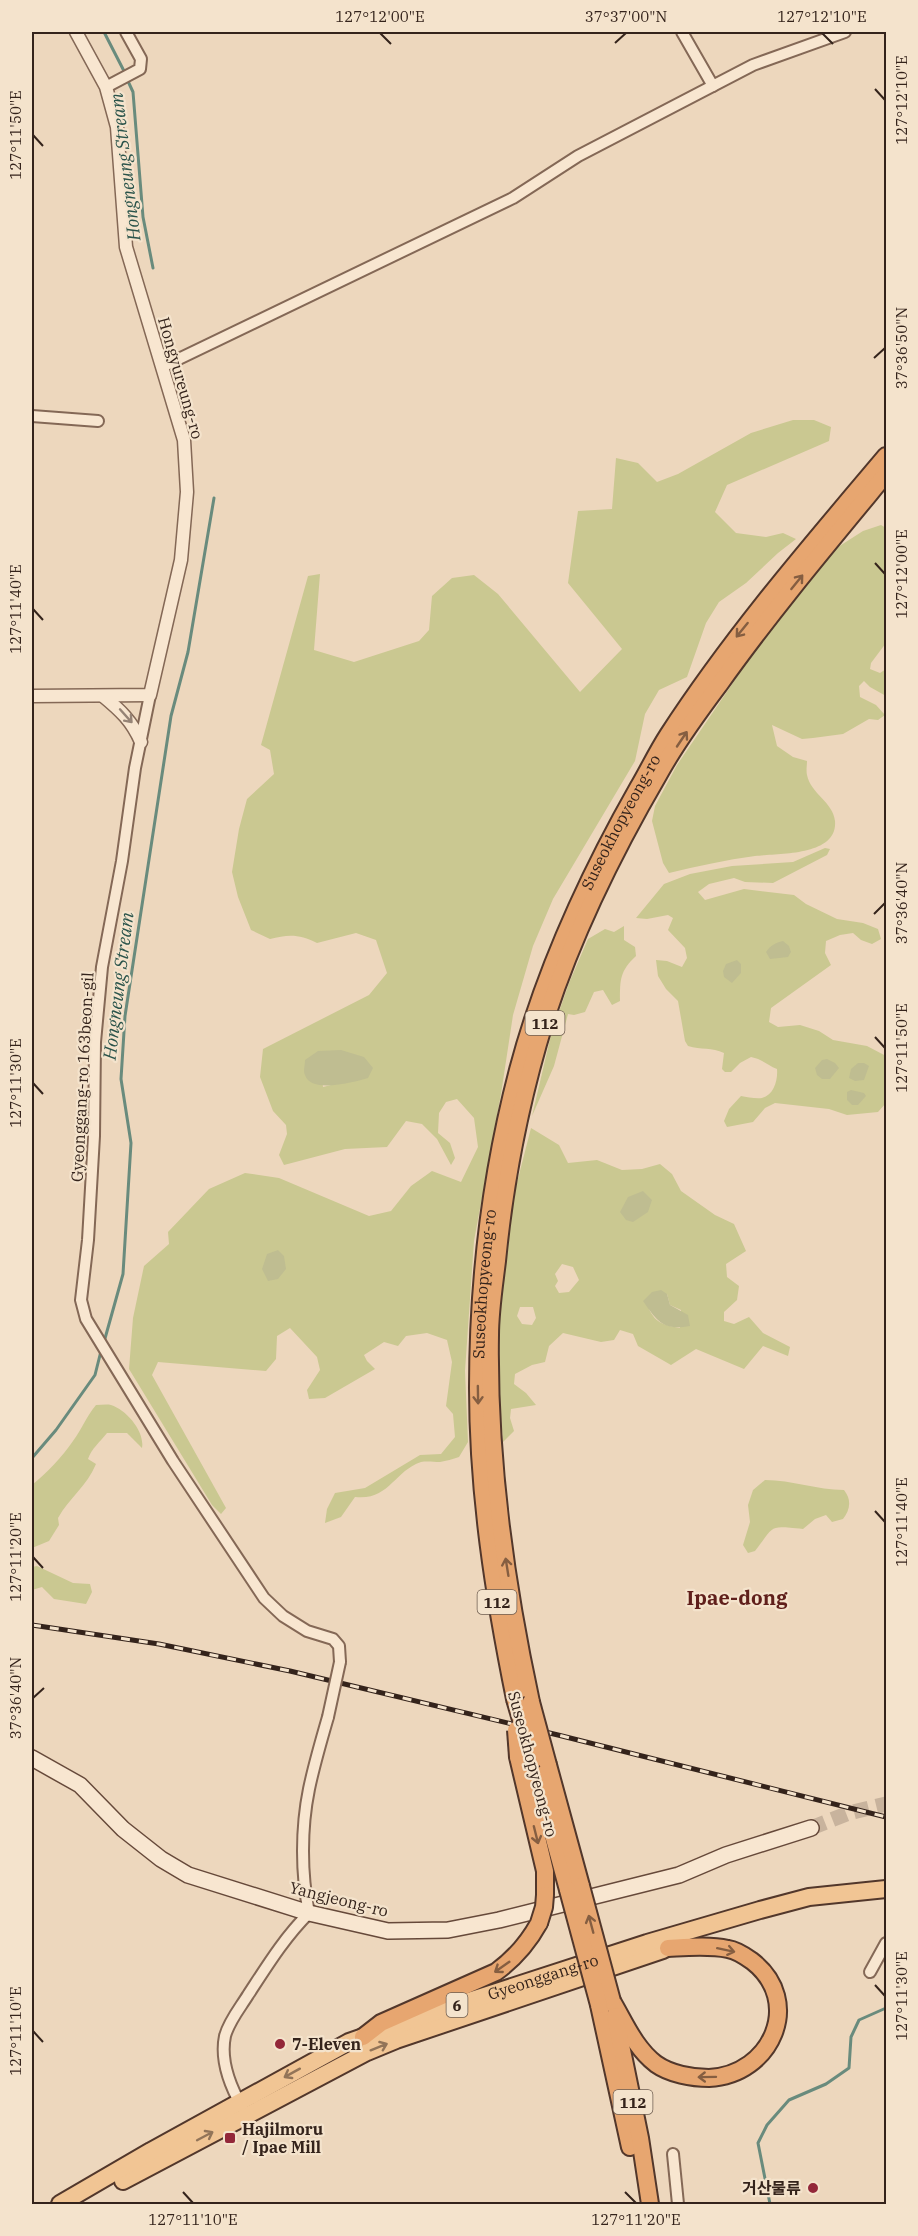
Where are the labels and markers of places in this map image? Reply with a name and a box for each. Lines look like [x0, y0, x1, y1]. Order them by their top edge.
place label: 7-Eleven [292, 2034, 361, 2054]
marker: 7-Eleven [273, 2037, 287, 2051]
place label: Hajilmoru / Ipae Mill [242, 2119, 323, 2157]
marker: Hajilmoru / Ipae Mill [223, 2131, 237, 2145]
place label: 거산물류 [742, 2178, 801, 2198]
marker: 거산물류 [806, 2181, 820, 2195]

